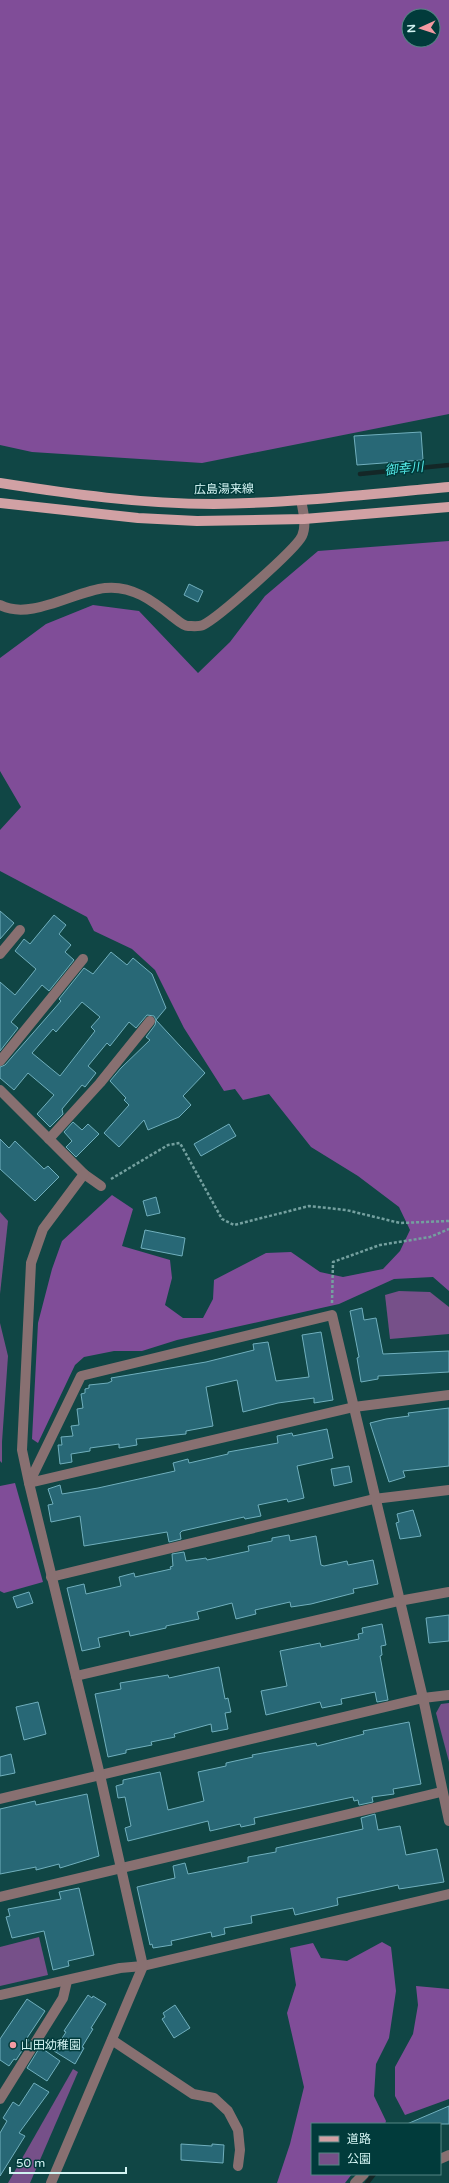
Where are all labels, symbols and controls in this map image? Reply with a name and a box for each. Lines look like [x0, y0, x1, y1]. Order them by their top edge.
north arrow [401, 8, 441, 48]
text: N [405, 24, 418, 33]
water label: 御幸川 [384, 459, 426, 479]
street label: 広島湯来線 [194, 481, 254, 497]
place label: 山田幼稚園 [21, 2038, 81, 2052]
marker: 山田幼稚園 [8, 2040, 18, 2050]
legend [311, 2123, 441, 2175]
text: 道路 [347, 2132, 371, 2146]
scale bar [10, 2149, 126, 2175]
text: 公園 [347, 2152, 371, 2166]
text: 50 m [16, 2156, 45, 2170]

